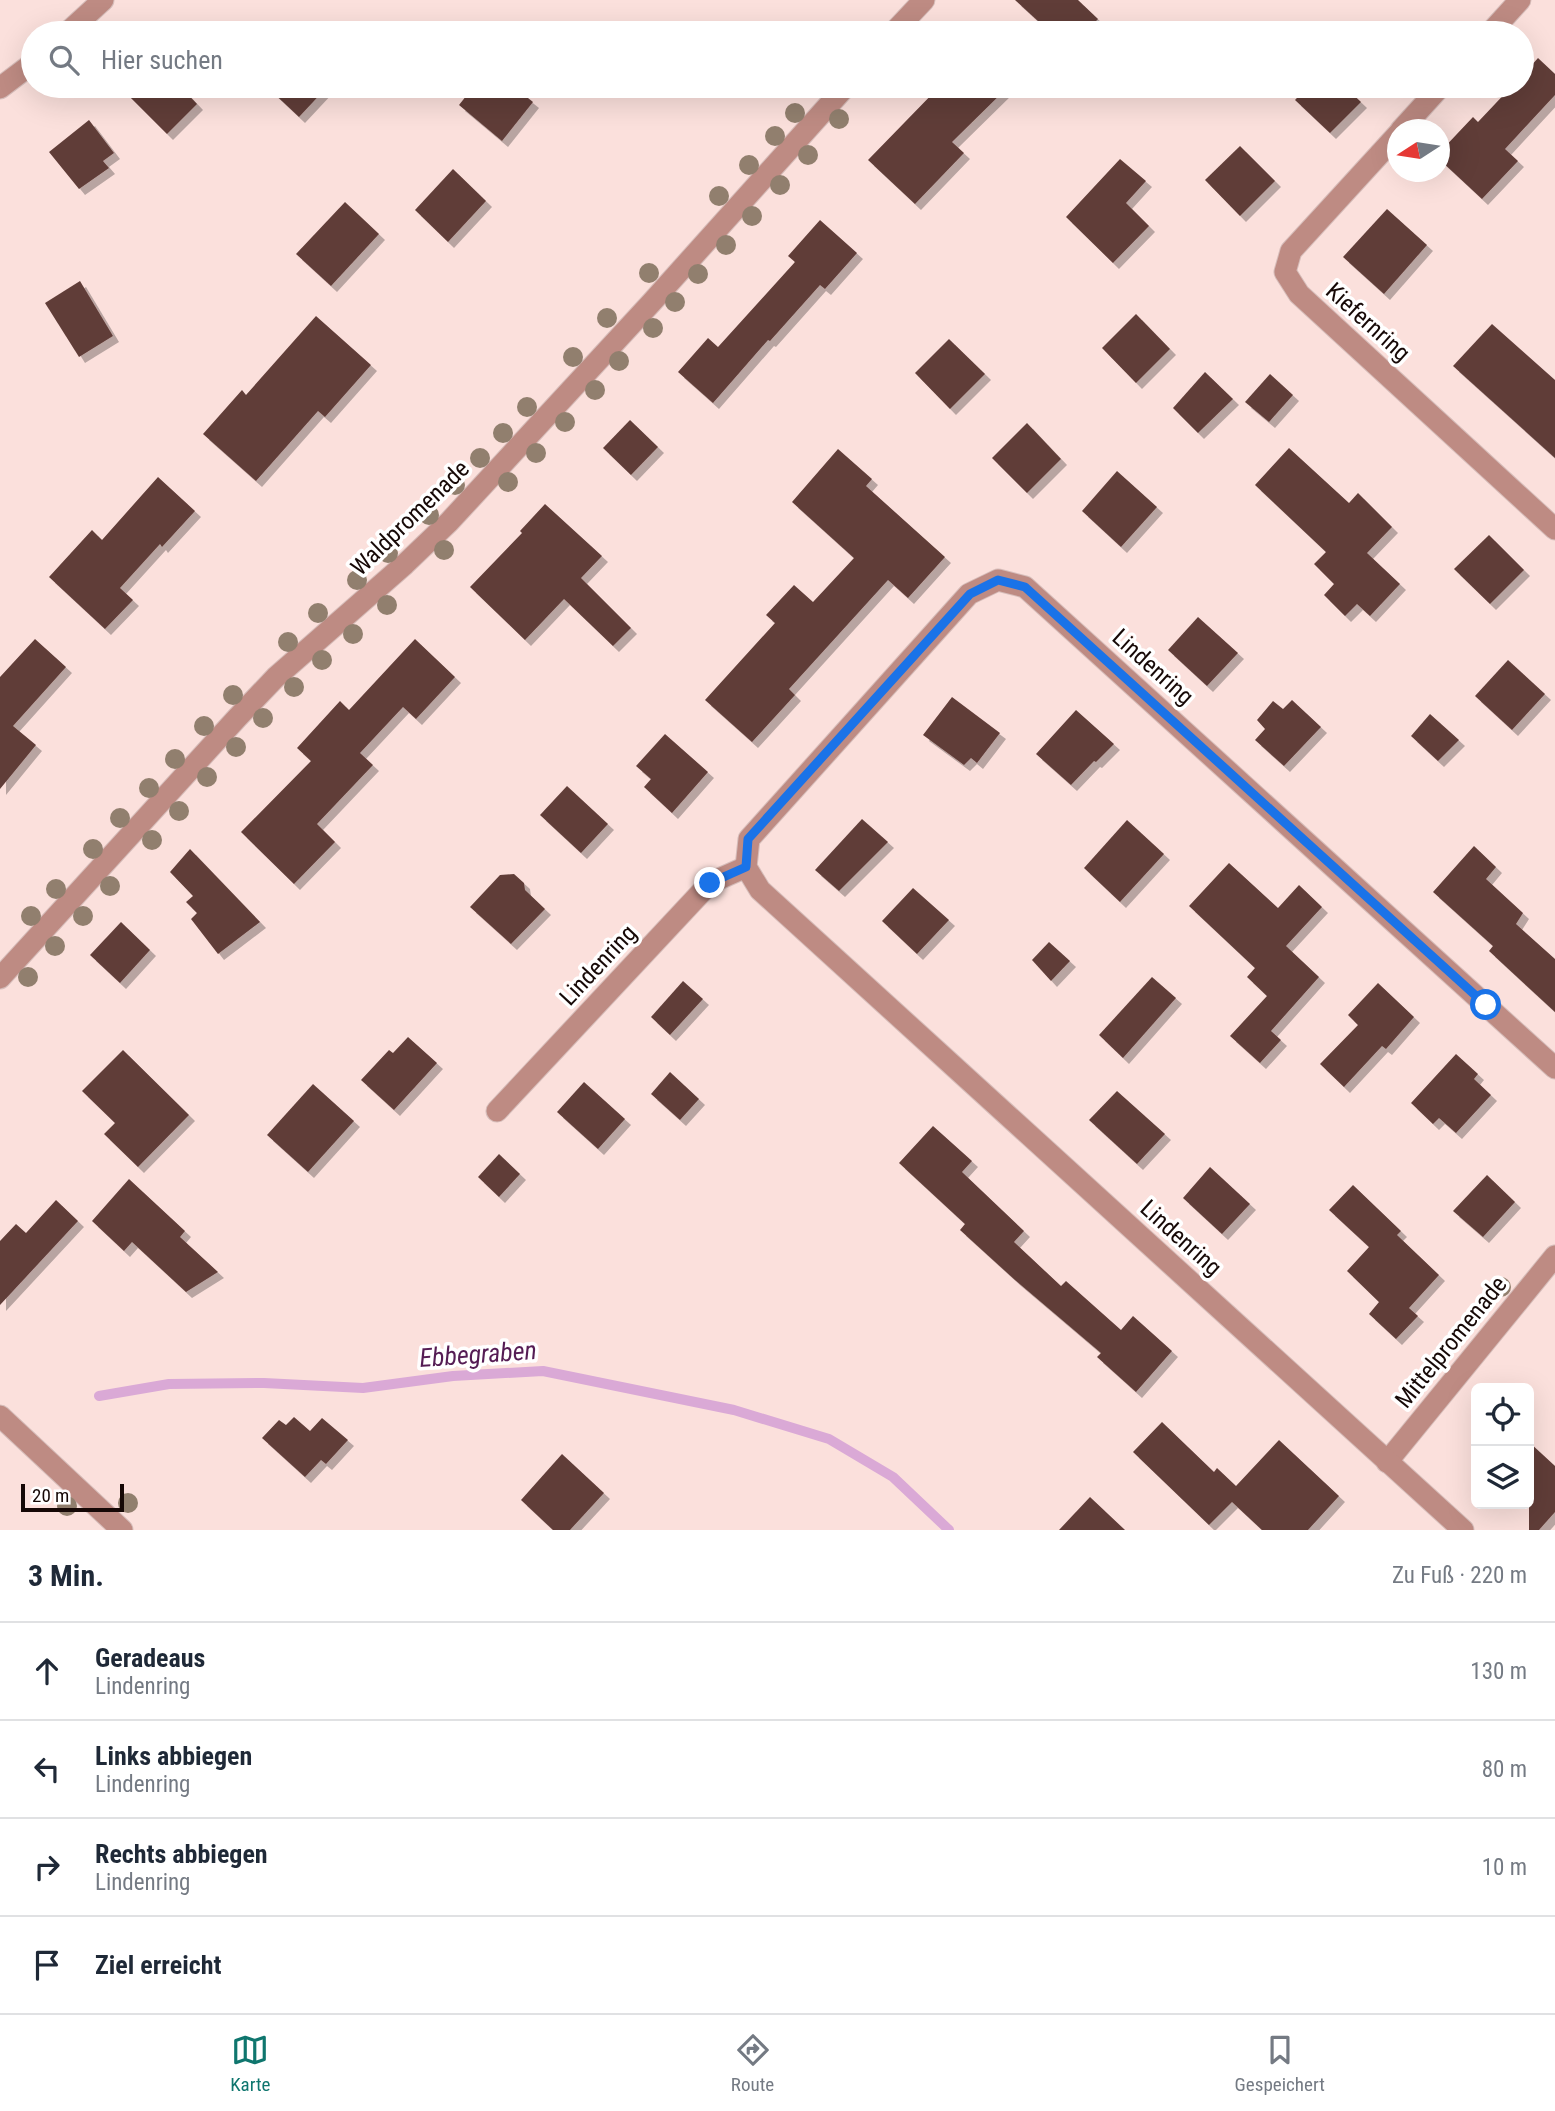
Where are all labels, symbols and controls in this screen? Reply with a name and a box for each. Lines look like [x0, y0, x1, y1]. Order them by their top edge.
search box [21, 21, 1534, 98]
icon: search [45, 41, 83, 79]
text: Hier suchen [101, 45, 223, 75]
north arrow [1387, 119, 1450, 182]
street label: Kiefernring [1320, 277, 1416, 367]
street label: Waldpromenade [345, 455, 475, 581]
street label: Lindenring [1107, 623, 1199, 711]
route end [694, 867, 725, 898]
street label: Lindenring [554, 919, 642, 1011]
route start [1470, 989, 1501, 1020]
street label: Lindenring [1135, 1194, 1227, 1282]
street label: Mittelpromenade [1389, 1271, 1513, 1413]
water label: Ebbegraben [418, 1335, 538, 1373]
map controls [1471, 1383, 1534, 1509]
button: locate [1471, 1383, 1534, 1446]
button: layers [1471, 1446, 1534, 1509]
scale bar [21, 1481, 124, 1513]
text: 20 m [32, 1484, 69, 1507]
text: 3 Min. [28, 1558, 104, 1593]
text: Zu Fuß · 220 m [1392, 1562, 1527, 1589]
text: Geradeaus [95, 1643, 205, 1673]
icon: ahead [28, 1652, 66, 1690]
text: 130 m [1470, 1658, 1527, 1685]
text: Lindenring [95, 1673, 190, 1700]
text: Links abbiegen [95, 1741, 252, 1771]
icon: left [28, 1750, 66, 1788]
text: 80 m [1482, 1756, 1527, 1783]
text: Lindenring [95, 1771, 190, 1798]
text: Rechts abbiegen [95, 1839, 268, 1869]
icon: right [28, 1848, 66, 1886]
text: 10 m [1482, 1854, 1527, 1881]
text: Lindenring [95, 1869, 190, 1896]
icon: arrive [28, 1946, 66, 1984]
text: Ziel erreicht [95, 1950, 221, 1980]
tab: Karte [230, 2031, 270, 2096]
tab: Route [731, 2031, 774, 2096]
tab: Gespeichert [1235, 2031, 1325, 2096]

